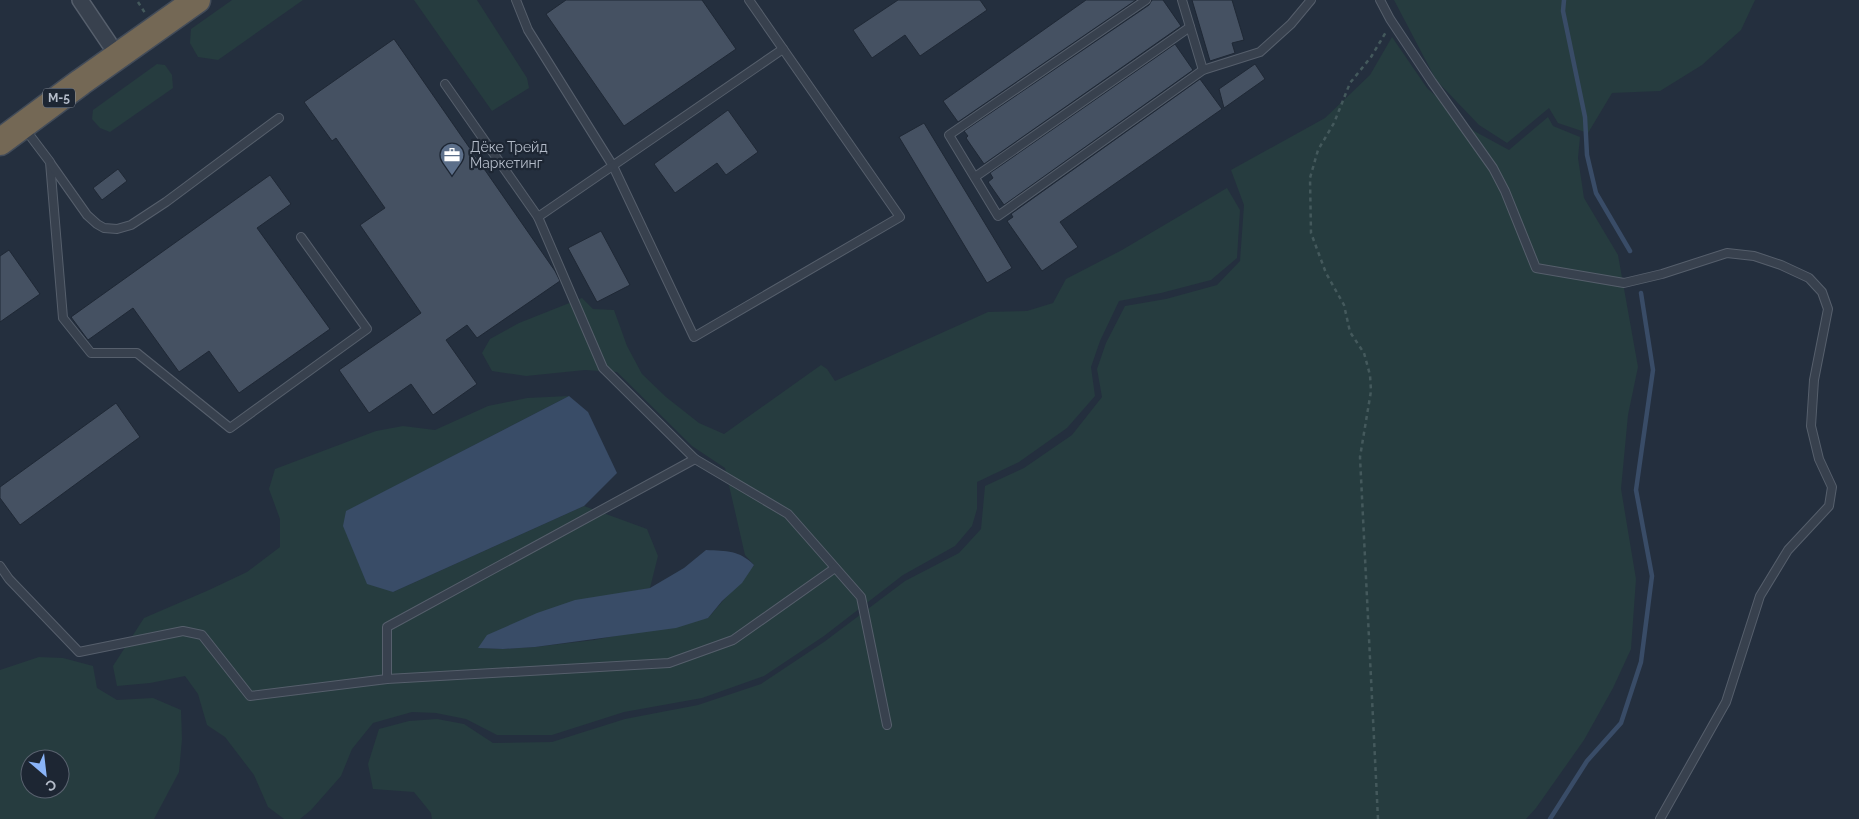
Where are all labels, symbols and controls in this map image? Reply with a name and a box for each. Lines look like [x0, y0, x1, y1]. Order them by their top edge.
road number: М-5 [43, 89, 75, 108]
place label: Дёке Трейд Маркетинг [470, 139, 548, 171]
office icon: Дёке Трейд Маркетинг [439, 142, 465, 176]
north arrow [20, 749, 70, 799]
text: С [43, 776, 59, 795]

